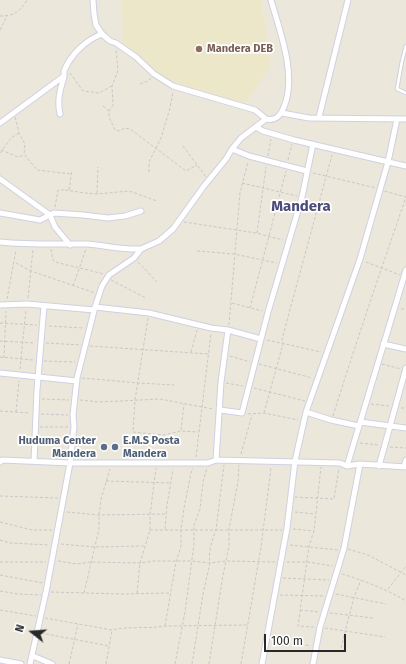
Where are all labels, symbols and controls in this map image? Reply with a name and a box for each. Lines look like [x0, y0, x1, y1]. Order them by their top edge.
place label: Mandera DEB [207, 42, 273, 56]
marker: Mandera DEB [194, 44, 204, 54]
district label: Mandera [271, 198, 331, 216]
place label: Huduma Center Mandera [19, 434, 96, 460]
place label: E.M.S Posta Mandera [123, 434, 180, 460]
marker: Huduma Center Mandera [99, 442, 109, 452]
marker: E.M.S Posta Mandera [110, 442, 120, 452]
north arrow [12, 612, 52, 652]
text: N [13, 623, 27, 634]
scale bar [266, 626, 348, 652]
text: 100 m [271, 634, 303, 648]

